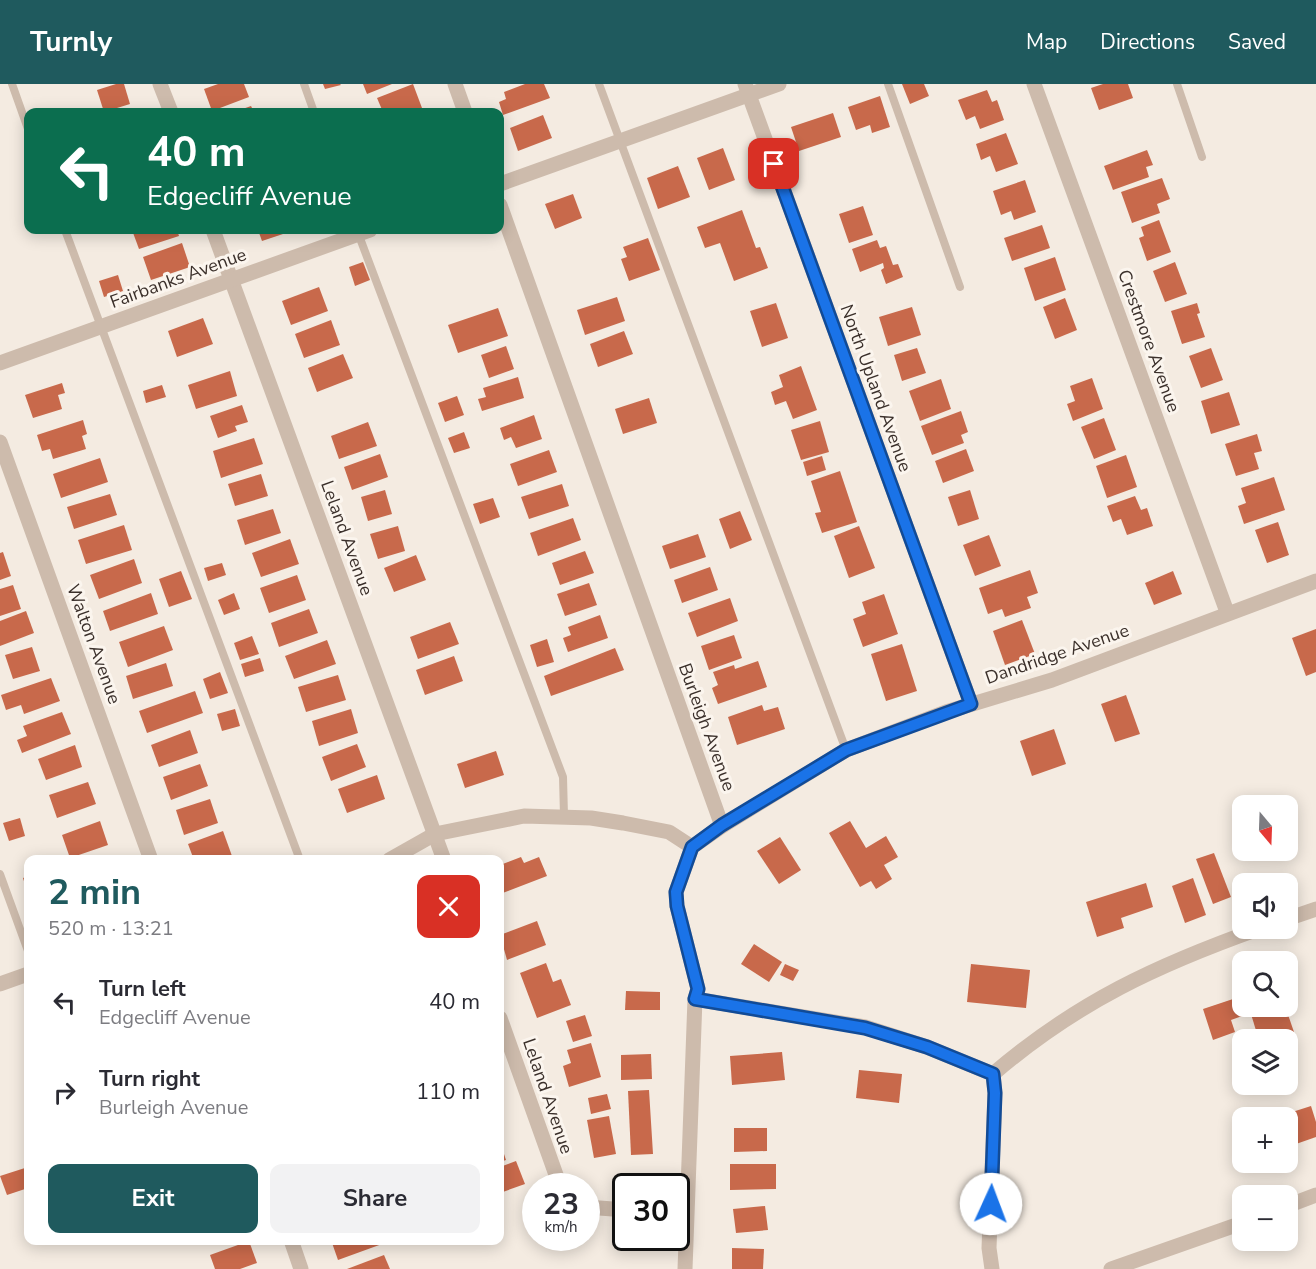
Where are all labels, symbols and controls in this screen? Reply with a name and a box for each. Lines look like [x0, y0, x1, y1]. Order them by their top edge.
text: Turnly [30, 23, 112, 61]
text: Map [1026, 28, 1067, 56]
text: Directions [1100, 28, 1195, 56]
text: Saved [1228, 28, 1286, 56]
text: 40 m [147, 124, 246, 181]
icon: left [48, 132, 126, 210]
pin [748, 138, 799, 189]
icon: arrive [757, 147, 790, 180]
text: Edgecliff Avenue [147, 178, 352, 215]
street label: Fairbanks Avenue [107, 242, 249, 314]
street label: Crestmore Avenue [1112, 266, 1186, 416]
street label: North Upland Avenue [835, 301, 917, 475]
street label: Leland Avenue [315, 477, 379, 599]
street label: Walton Avenue [61, 581, 127, 707]
street label: Dandridge Avenue [982, 618, 1132, 690]
street label: Burleigh Avenue [673, 660, 741, 794]
north arrow [1232, 795, 1298, 861]
map controls [1232, 795, 1298, 1251]
text: 2 min [48, 868, 141, 917]
button: sound [1232, 873, 1298, 939]
button: close [417, 875, 480, 938]
text: 520 m · 13:21 [48, 915, 174, 942]
button: search [1232, 951, 1298, 1017]
text: Turn left [99, 974, 186, 1004]
icon: left [48, 986, 81, 1019]
text: 40 m [429, 987, 480, 1017]
text: Edgecliff Avenue [99, 1004, 251, 1031]
button: layers [1232, 1029, 1298, 1095]
street label: Leland Avenue [517, 1035, 579, 1157]
text: Turn right [99, 1064, 200, 1094]
icon: right [48, 1076, 81, 1109]
text: 110 m [416, 1077, 480, 1107]
text: Burleigh Avenue [99, 1094, 248, 1121]
button: + [1232, 1107, 1298, 1173]
button: Exit [48, 1164, 258, 1233]
button: Share [270, 1164, 480, 1233]
position arrow [959, 1172, 1023, 1236]
speed limit sign: 30 [612, 1173, 690, 1251]
text: 23 [543, 1184, 579, 1225]
button: − [1232, 1185, 1298, 1251]
text: km/h [544, 1217, 578, 1237]

